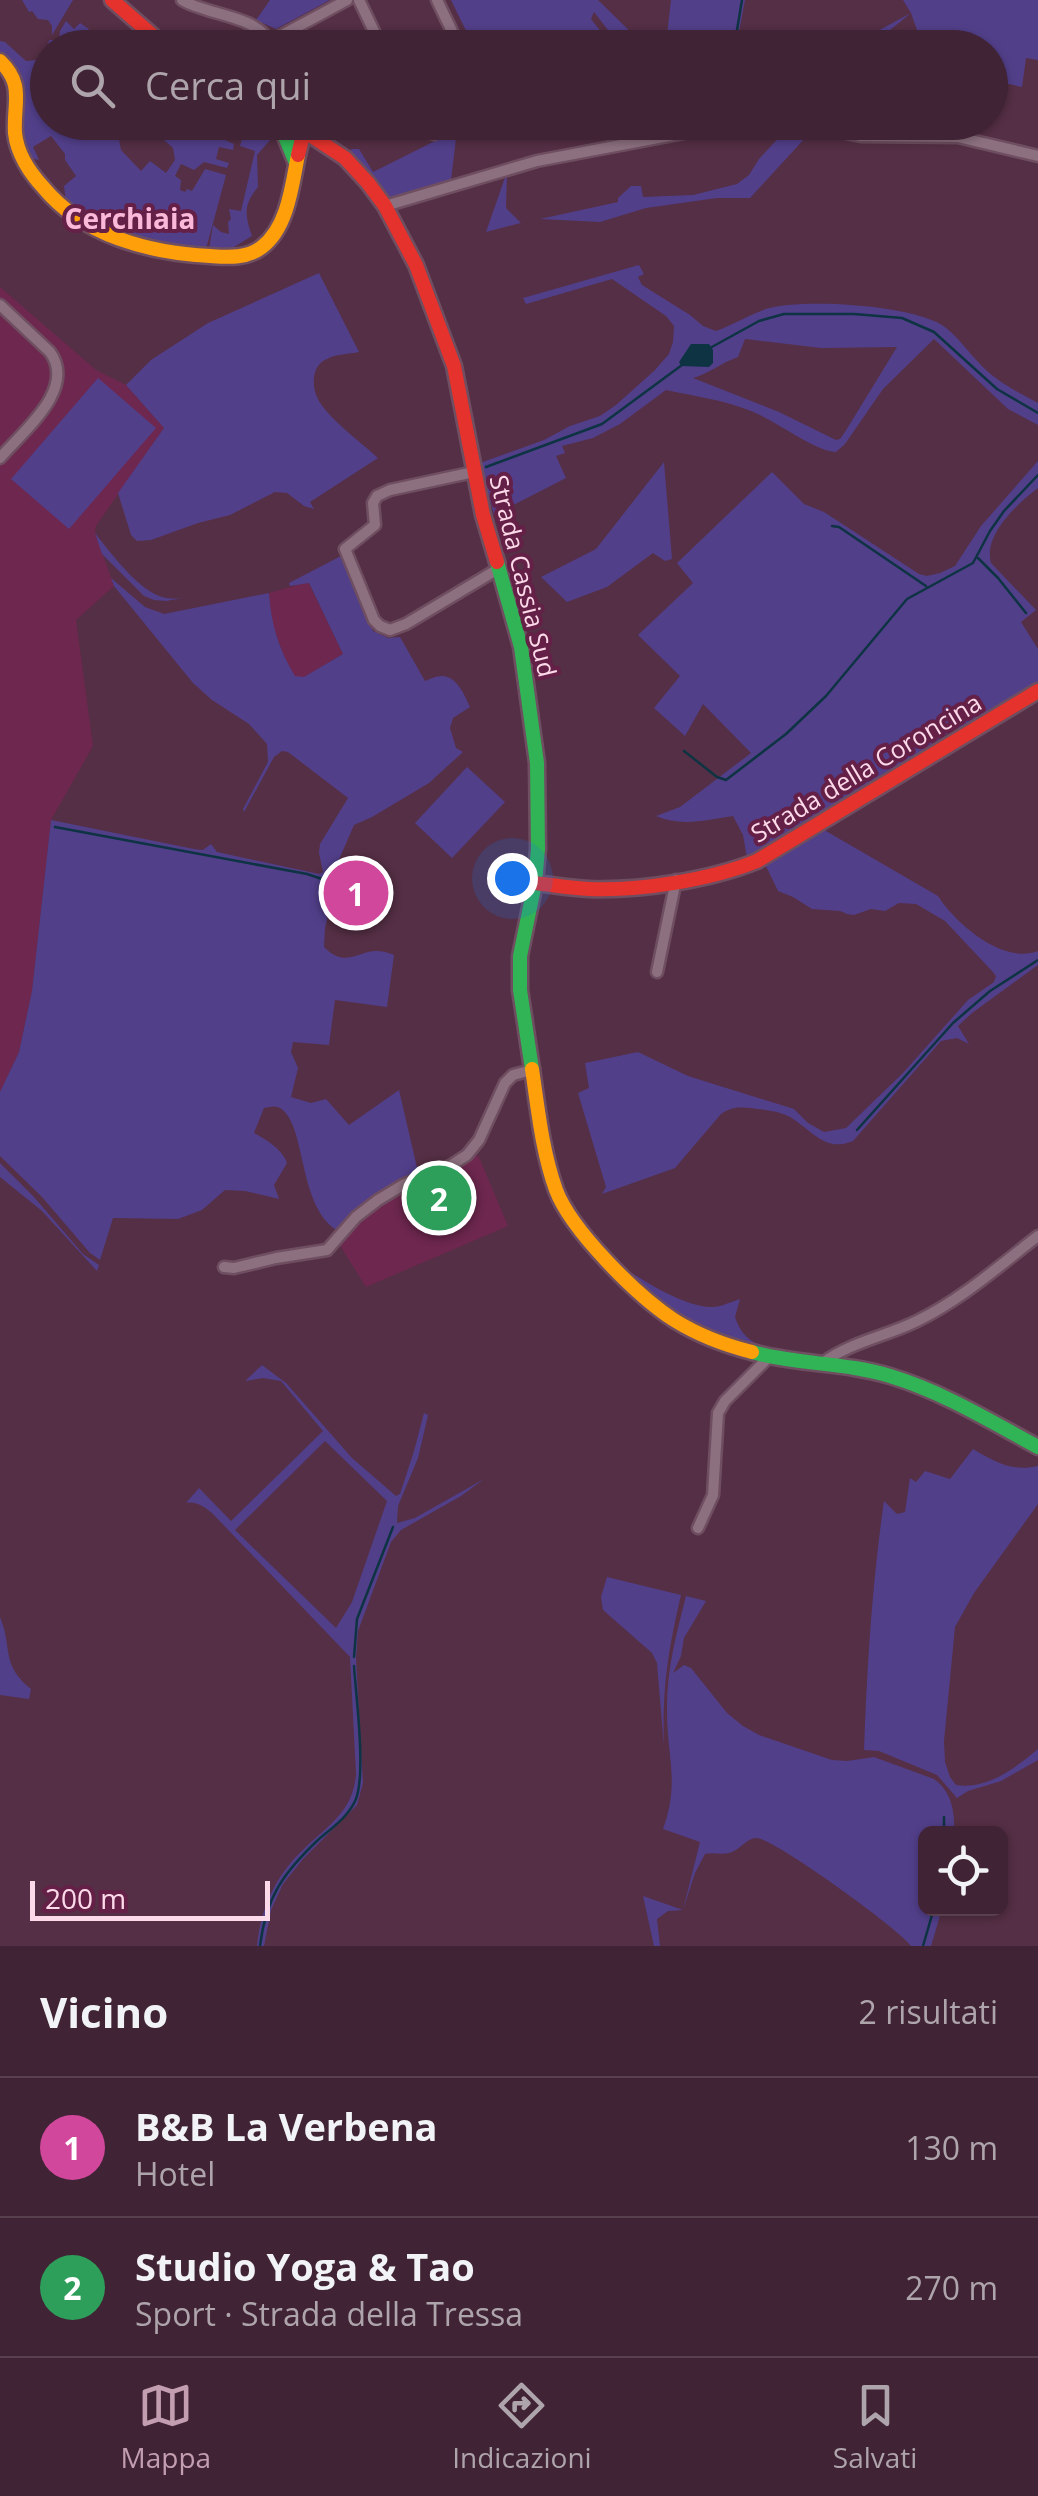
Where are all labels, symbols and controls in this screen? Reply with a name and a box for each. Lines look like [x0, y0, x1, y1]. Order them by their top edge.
search box [30, 30, 1008, 140]
icon: search [65, 58, 120, 113]
text: Cerca qui [145, 59, 311, 111]
district label: Cerchiaia [65, 199, 195, 237]
street label: Strada Cassia Sud [482, 471, 565, 680]
street label: Strada della Coroncina [744, 685, 987, 850]
your location [487, 853, 538, 904]
pin: 1 [324, 856, 388, 930]
pin: 2 [406, 1160, 472, 1236]
map controls [918, 1826, 1008, 1916]
button: locate [918, 1826, 1008, 1916]
scale bar [30, 1876, 270, 1920]
text: 200 m [45, 1879, 126, 1917]
text: Vicino [40, 1983, 168, 2040]
text: 2 risultati [859, 1990, 998, 2033]
text: B&B La Verbena [135, 2100, 438, 2152]
text: 1 [63, 2126, 82, 2169]
text: 130 m [905, 2126, 998, 2169]
text: Hotel [135, 2152, 215, 2195]
text: Studio Yoga & Tao [135, 2240, 475, 2292]
text: 2 [63, 2266, 82, 2309]
text: 270 m [905, 2266, 998, 2309]
text: Sport · Strada della Tressa [135, 2292, 523, 2335]
tab: Mappa [121, 2378, 211, 2476]
tab: Indicazioni [452, 2378, 592, 2476]
tab: Salvati [833, 2378, 917, 2476]

